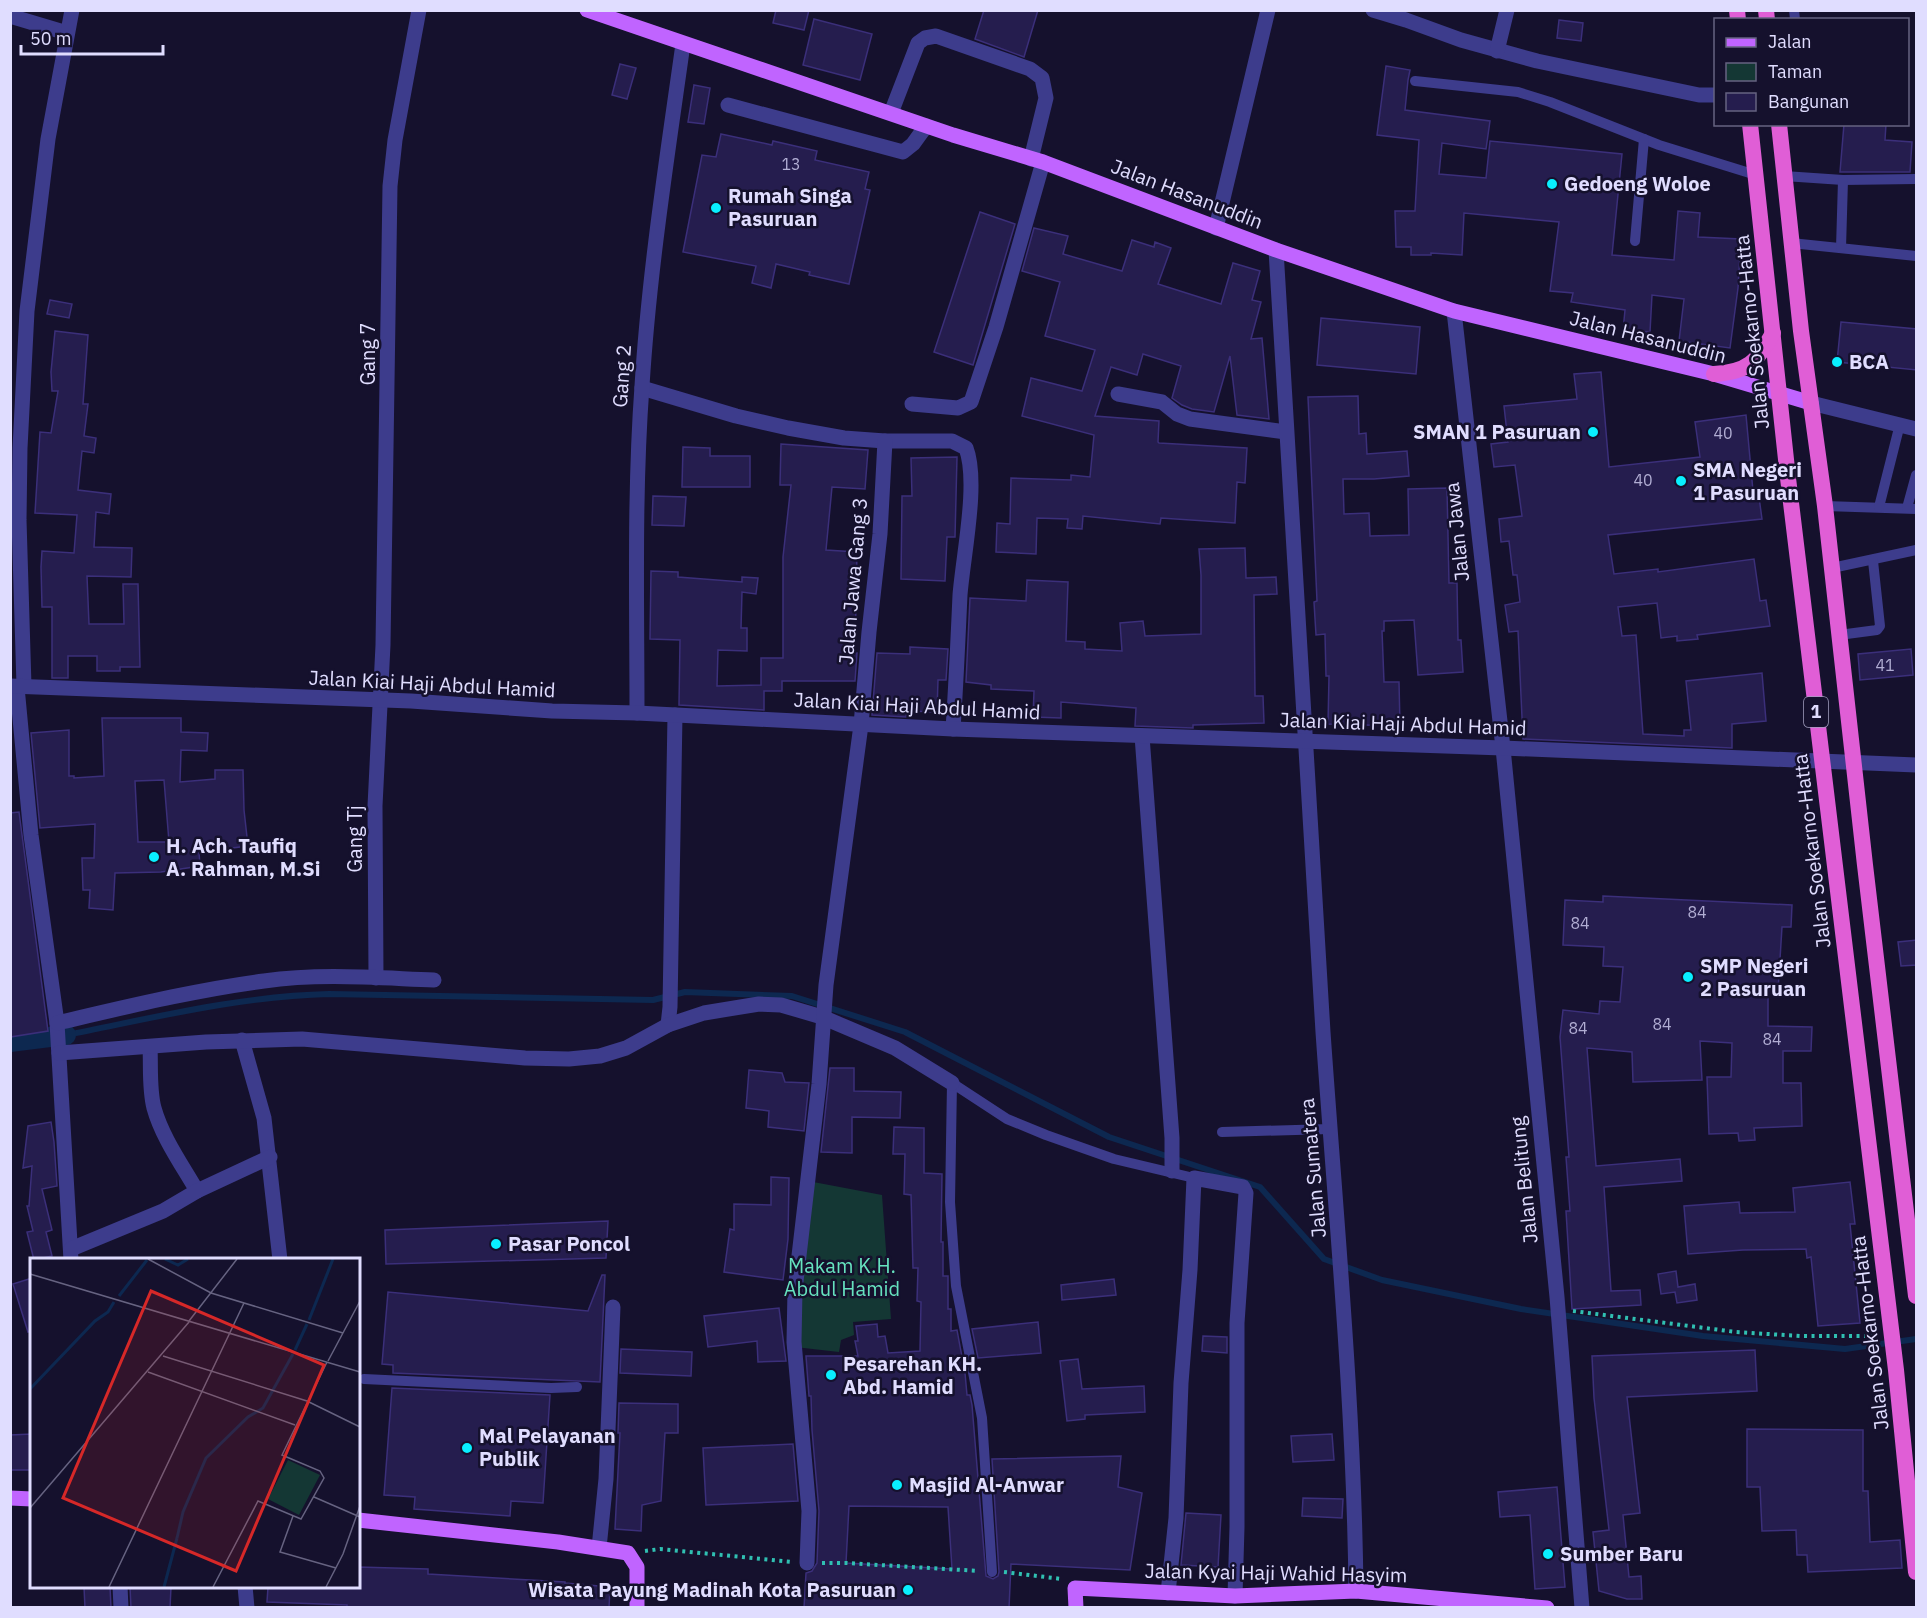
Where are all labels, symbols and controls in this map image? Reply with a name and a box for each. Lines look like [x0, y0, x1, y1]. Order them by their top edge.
scale bar [21, 18, 164, 56]
legend [1714, 18, 1909, 126]
text: 50 m [30, 27, 72, 50]
text: Jalan [1768, 30, 1812, 53]
text: Taman [1768, 60, 1822, 83]
text: Bangunan [1768, 90, 1849, 113]
street label: Jalan Hasanuddin [1107, 152, 1267, 235]
house number: 13 [781, 154, 801, 174]
place label: Gedoeng Woloe [1564, 170, 1711, 197]
marker: Gedoeng Woloe [1545, 177, 1559, 191]
place label: Rumah Singa Pasuruan [728, 182, 852, 232]
marker: Rumah Singa Pasuruan [709, 201, 723, 215]
street label: Jalan Soekarno-Hatta [1728, 233, 1775, 431]
street label: Jalan Hasanuddin [1567, 304, 1729, 369]
street label: Gang 7 [354, 322, 381, 386]
street label: Gang 2 [606, 343, 637, 408]
place label: BCA [1849, 348, 1889, 375]
marker: BCA [1830, 355, 1844, 369]
place label: SMAN 1 Pasuruan [1413, 418, 1581, 445]
house number: 40 [1713, 423, 1733, 443]
marker: SMAN 1 Pasuruan [1586, 425, 1600, 439]
place label: SMA Negeri 1 Pasuruan [1693, 456, 1802, 506]
house number: 40 [1633, 470, 1653, 490]
marker: SMA Negeri 1 Pasuruan [1674, 474, 1688, 488]
street label: Jalan Jawa [1438, 481, 1475, 583]
street label: Jalan Jawa Gang 3 [832, 496, 873, 666]
house number: 41 [1875, 655, 1895, 675]
street label: Jalan Kiai Haji Abdul Hamid [308, 664, 556, 703]
street label: Jalan Kiai Haji Abdul Hamid [793, 686, 1041, 725]
road number: 1 [1804, 697, 1828, 727]
street label: Jalan Kiai Haji Abdul Hamid [1279, 706, 1527, 741]
street label: Jalan Soekarno-Hatta [1786, 752, 1837, 950]
street label: Gang Tj [341, 805, 368, 873]
place label: H. Ach. Taufiq A. Rahman, M.Si [166, 832, 320, 882]
marker: H. Ach. Taufiq A. Rahman, M.Si [147, 850, 161, 864]
house number: 84 [1687, 902, 1707, 922]
house number: 84 [1570, 913, 1590, 933]
place label: SMP Negeri 2 Pasuruan [1700, 952, 1808, 1002]
marker: SMP Negeri 2 Pasuruan [1681, 970, 1695, 984]
house number: 84 [1652, 1014, 1672, 1034]
house number: 84 [1568, 1018, 1588, 1038]
house number: 84 [1762, 1029, 1782, 1049]
street label: Jalan Sumatera [1293, 1097, 1332, 1239]
street label: Jalan Belitung [1503, 1115, 1544, 1245]
place label: Pasar Poncol [508, 1230, 630, 1257]
street label: Jalan Soekarno-Hatta [1844, 1234, 1895, 1432]
marker: Pasar Poncol [489, 1237, 503, 1251]
park label: Makam K.H. Abdul Hamid [784, 1252, 900, 1302]
inset map [30, 1258, 360, 1588]
place label: Pesarehan KH. Abd. Hamid [843, 1350, 982, 1400]
marker: Pesarehan KH. Abd. Hamid [824, 1368, 838, 1382]
place label: Mal Pelayanan Publik [479, 1422, 616, 1472]
marker: Mal Pelayanan Publik [460, 1441, 474, 1455]
place label: Masjid Al-Anwar [909, 1471, 1064, 1498]
marker: Masjid Al-Anwar [890, 1478, 904, 1492]
place label: Sumber Baru [1560, 1540, 1683, 1567]
marker: Sumber Baru [1541, 1547, 1555, 1561]
street label: Jalan Kyai Haji Wahid Hasyim [1144, 1557, 1408, 1588]
place label: Wisata Payung Madinah Kota Pasuruan [528, 1576, 896, 1603]
marker: Wisata Payung Madinah Kota Pasuruan [901, 1583, 915, 1597]

